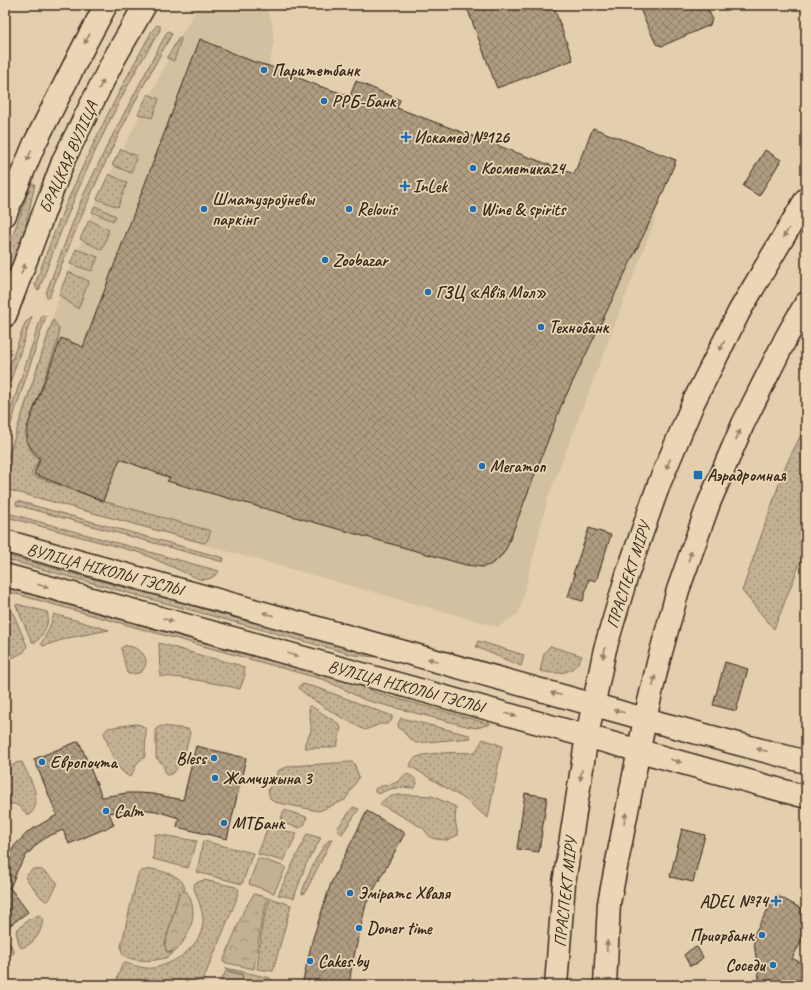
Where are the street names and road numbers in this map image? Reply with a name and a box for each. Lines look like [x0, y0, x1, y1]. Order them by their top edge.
street label: БРАЦКАЯ ВУЛІЦА [34, 97, 103, 216]
street label: ПРАСПЕКТ МІРУ [601, 516, 657, 631]
street label: ВУЛІЦА НІКОЛЫ ТЭСЛЫ [25, 539, 188, 601]
street label: ВУЛІЦА НІКОЛЫ ТЭСЛЫ [326, 656, 489, 718]
street label: ПРАСПЕКТ МІРУ [549, 833, 582, 948]

